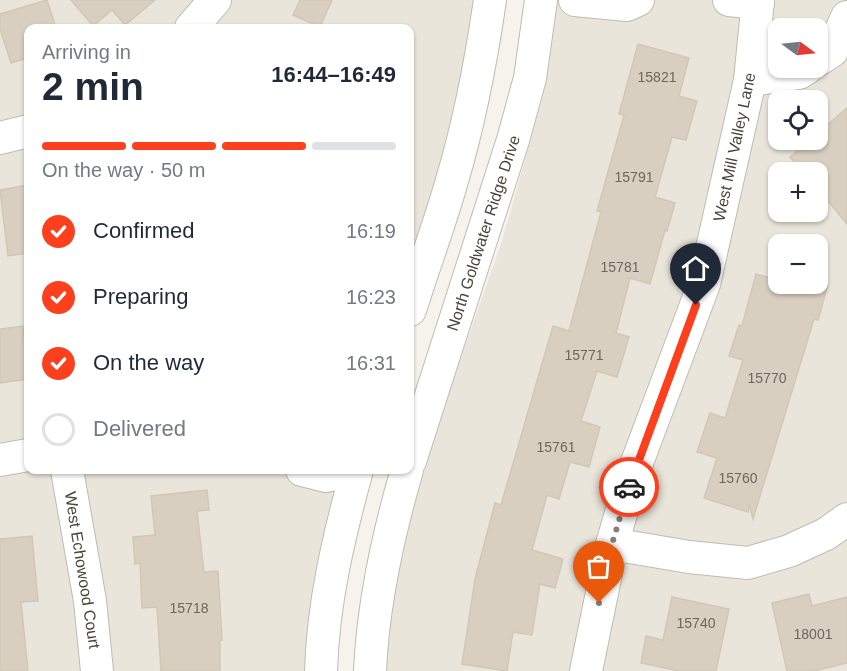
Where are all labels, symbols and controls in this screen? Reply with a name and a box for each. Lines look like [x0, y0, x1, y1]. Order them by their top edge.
north arrow [768, 18, 828, 78]
map controls [768, 18, 828, 294]
text: Arriving in [42, 41, 131, 63]
text: 16:44–16:49 [271, 62, 396, 87]
text: 2 min [42, 65, 144, 108]
house number: 15821 [638, 69, 677, 85]
street label: West Mill Valley Lane [710, 71, 759, 223]
button: locate [768, 90, 828, 150]
street label: North Goldwater Ridge Drive [444, 133, 523, 333]
text: On the way · 50 m [42, 159, 205, 181]
button: + [768, 162, 828, 222]
house number: 15791 [615, 169, 654, 185]
icon: check [42, 215, 75, 248]
text: Confirmed [93, 218, 194, 243]
text: 16:19 [346, 220, 396, 242]
button: − [768, 234, 828, 294]
pin [670, 243, 721, 305]
icon: home [679, 252, 712, 285]
house number: 15781 [601, 259, 640, 275]
icon: check [42, 281, 75, 314]
text: Preparing [93, 284, 188, 309]
text: 16:23 [346, 286, 396, 308]
icon: check [42, 347, 75, 380]
house number: 15771 [565, 347, 604, 363]
text: On the way [93, 350, 204, 375]
text: 16:31 [346, 352, 396, 374]
house number: 15770 [748, 370, 787, 386]
text: Delivered [93, 416, 186, 441]
house number: 15761 [537, 439, 576, 455]
courier [599, 457, 659, 517]
house number: 15760 [719, 470, 758, 486]
icon: car [613, 471, 646, 504]
street label: West Echowood Court [62, 490, 103, 650]
pin [573, 541, 624, 603]
icon: bag [582, 550, 615, 583]
house number: 15718 [170, 600, 209, 616]
house number: 15740 [677, 615, 716, 631]
house number: 18001 [794, 626, 833, 642]

